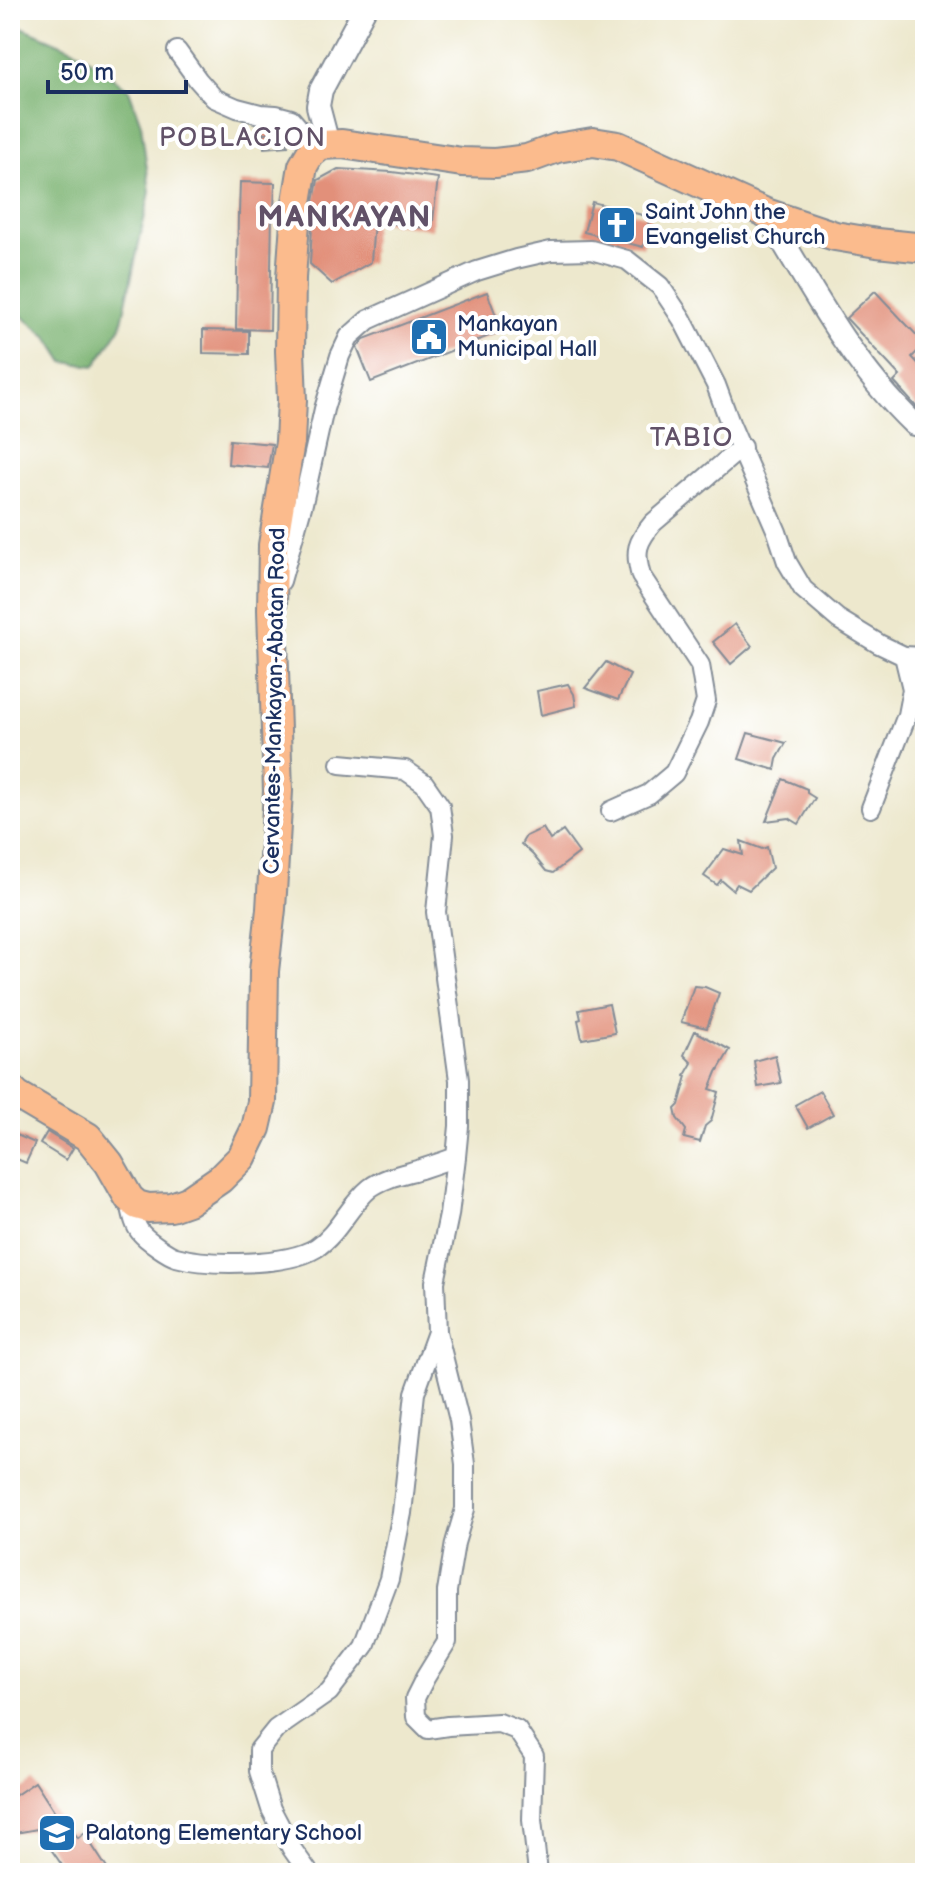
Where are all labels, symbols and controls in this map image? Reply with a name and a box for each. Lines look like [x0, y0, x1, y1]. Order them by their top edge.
scale bar [48, 44, 186, 94]
text: 50 m [60, 58, 114, 87]
district label: POBLACION [159, 123, 327, 154]
place label: Saint John the Evangelist Church [645, 199, 825, 251]
district label: MANKAYAN [258, 200, 432, 236]
church icon: Saint John the Evangelist Church [596, 204, 638, 246]
place label: Mankayan Municipal Hall [457, 311, 597, 363]
public building icon: Mankayan Municipal Hall [408, 316, 450, 358]
district label: TABIO [650, 423, 734, 454]
street label: Cervantes-Mankayan-Abatan Road [258, 527, 292, 875]
school or university icon: Palatong Elementary School [36, 1812, 78, 1854]
place label: Palatong Elementary School [85, 1820, 362, 1847]

